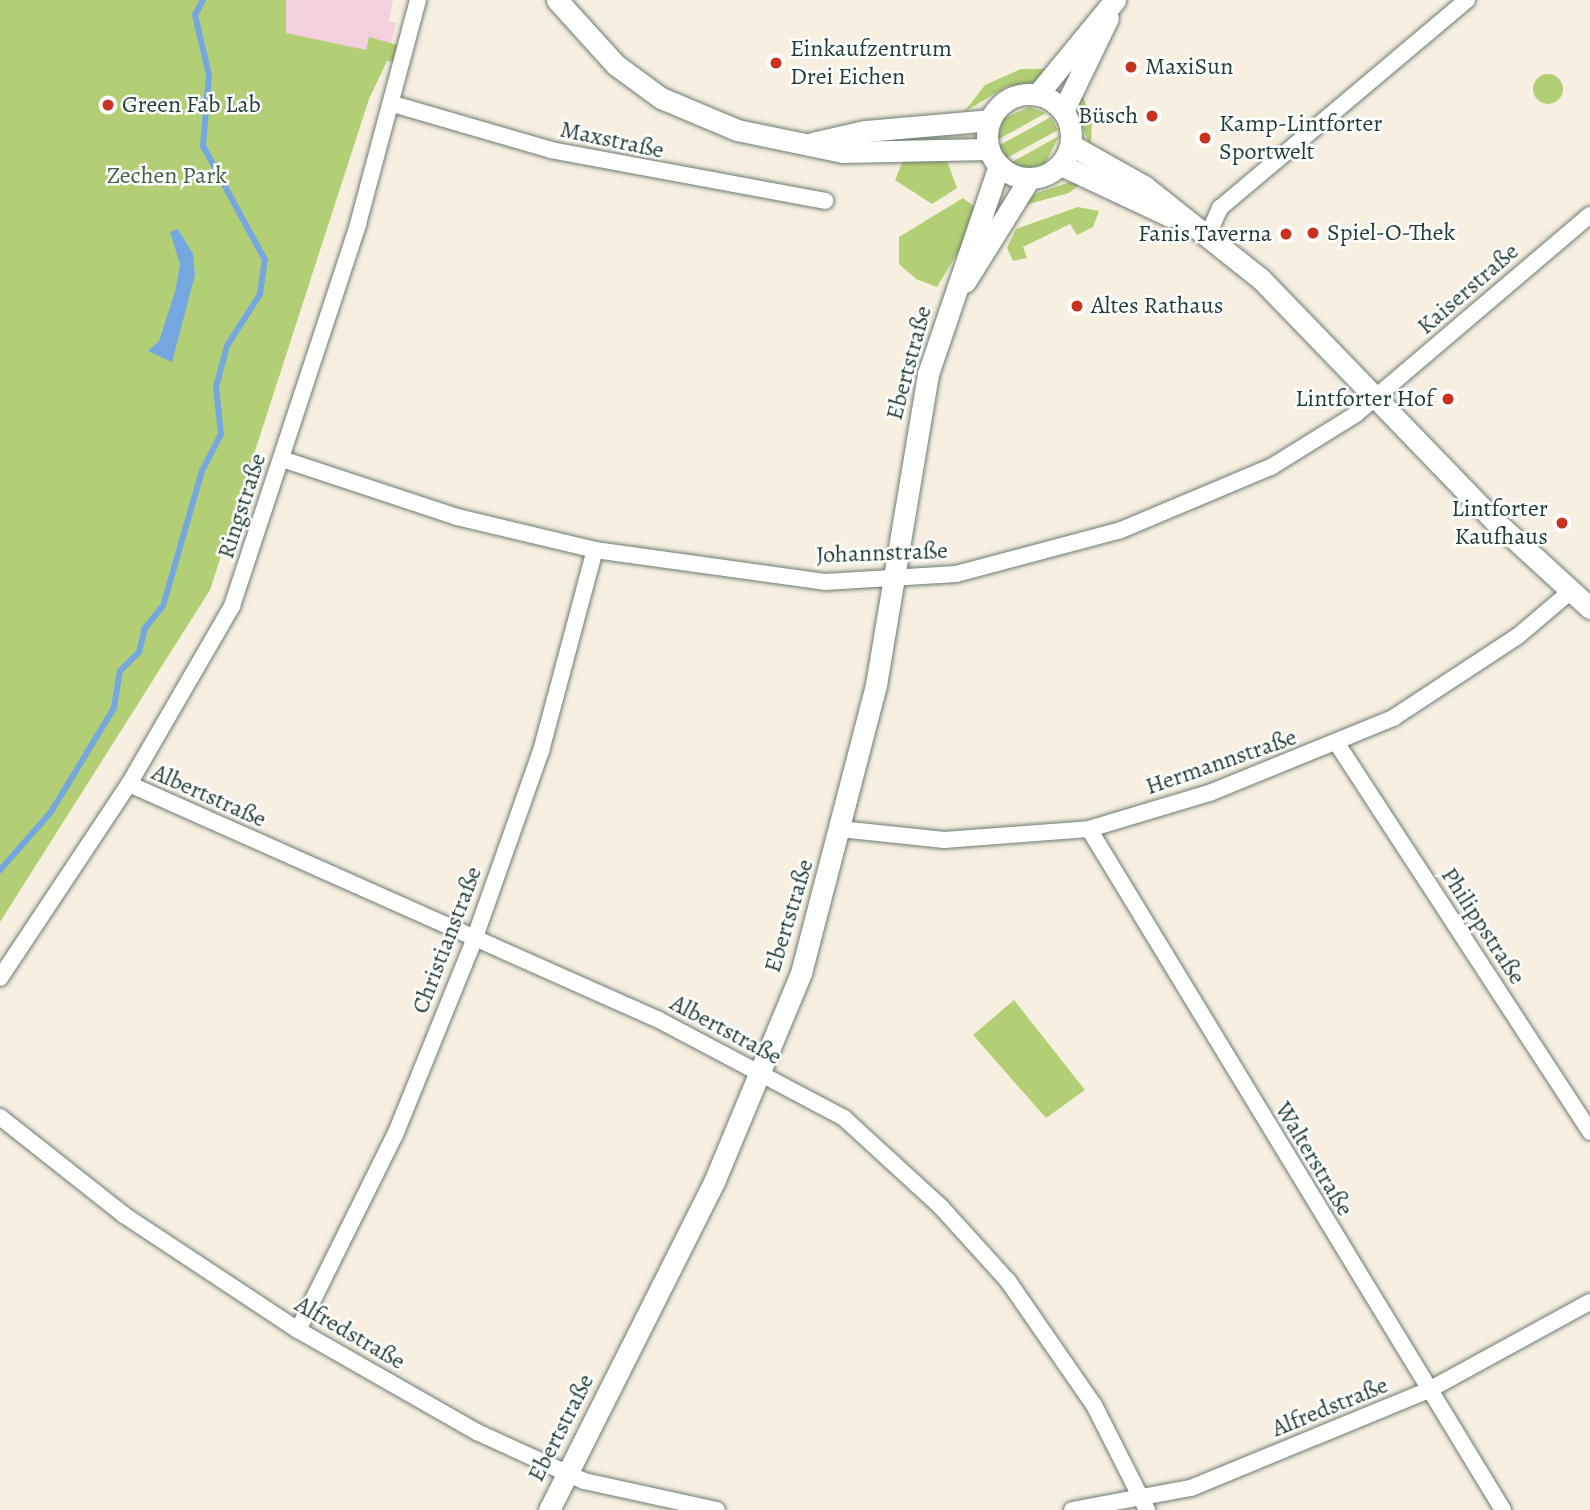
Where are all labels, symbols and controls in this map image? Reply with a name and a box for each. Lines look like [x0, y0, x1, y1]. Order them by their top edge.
place label: Einkaufzentrum Drei Eichen [790, 35, 952, 91]
place label: MaxiSun [1145, 53, 1233, 81]
marker: Einkaufzentrum Drei Eichen [768, 55, 784, 71]
marker: MaxiSun [1123, 59, 1139, 75]
place label: Green Fab Lab [122, 91, 261, 119]
marker: Green Fab Lab [100, 97, 116, 113]
place label: Büsch [1078, 102, 1138, 130]
marker: Büsch [1144, 108, 1160, 124]
place label: Kamp-Lintforter Sportwelt [1219, 110, 1383, 166]
street label: Maxstraße [558, 115, 666, 165]
marker: Kamp-Lintforter Sportwelt [1197, 130, 1213, 146]
park label: Zechen Park [107, 162, 227, 190]
place label: Spiel-O-Thek [1327, 219, 1455, 247]
place label: Fanis Taverna [1138, 220, 1272, 248]
marker: Spiel-O-Thek [1305, 225, 1321, 241]
marker: Fanis Taverna [1278, 226, 1294, 242]
street label: Kaiserstraße [1411, 237, 1525, 341]
place label: Altes Rathaus [1091, 292, 1223, 320]
marker: Altes Rathaus [1069, 298, 1085, 314]
street label: Ebertstraße [880, 303, 938, 423]
place label: Lintforter Hof [1295, 385, 1434, 413]
marker: Lintforter Hof [1440, 391, 1456, 407]
street label: Ringstraße [211, 450, 273, 562]
place label: Lintforter Kaufhaus [1451, 495, 1548, 551]
marker: Lintforter Kaufhaus [1554, 515, 1570, 531]
street label: Johannstraße [816, 536, 948, 570]
street label: Hermannstraße [1142, 723, 1300, 801]
street label: Albertstraße [147, 758, 271, 834]
street label: Ebertstraße [758, 856, 820, 976]
street label: Christianstraße [406, 862, 488, 1018]
street label: Philippstraße [1435, 862, 1531, 990]
street label: Albertstraße [665, 989, 787, 1071]
street label: Walterstraße [1269, 1097, 1359, 1221]
street label: Alfredstraße [290, 1290, 410, 1376]
street label: Ebertstraße [522, 1369, 600, 1487]
street label: Alfredstraße [1268, 1371, 1392, 1443]

